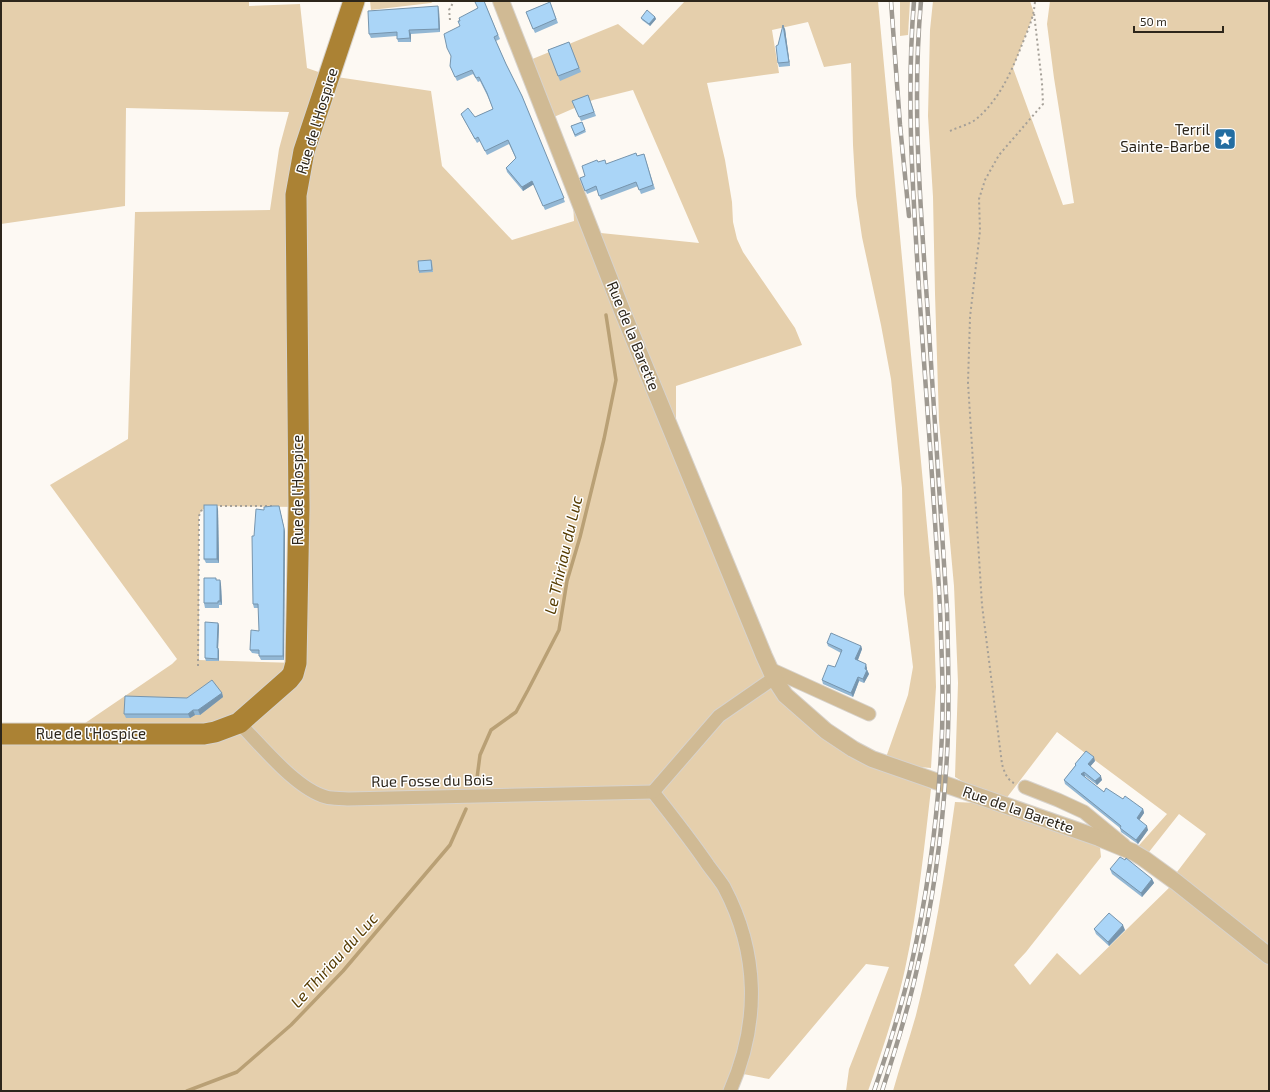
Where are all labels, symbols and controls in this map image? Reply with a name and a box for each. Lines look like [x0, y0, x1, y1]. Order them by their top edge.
scale bar [1134, 8, 1223, 34]
text: 50 m [1140, 14, 1167, 28]
street label: Rue de l'Hospice [291, 65, 341, 176]
place label: Terril Sainte-Barbe [1120, 120, 1211, 155]
place icon: Terril Sainte-Barbe [1212, 126, 1238, 152]
street label: Rue de la Barette [604, 278, 664, 393]
street label: Rue de l'Hospice [288, 435, 306, 545]
water label: Le Thiriau du Luc [540, 494, 585, 616]
street label: Rue de l'Hospice [36, 724, 146, 742]
street label: Rue Fosse du Bois [371, 770, 493, 790]
street label: Rue de la Barette [960, 782, 1076, 836]
water label: Le Thiriau du Luc [286, 908, 381, 1011]

